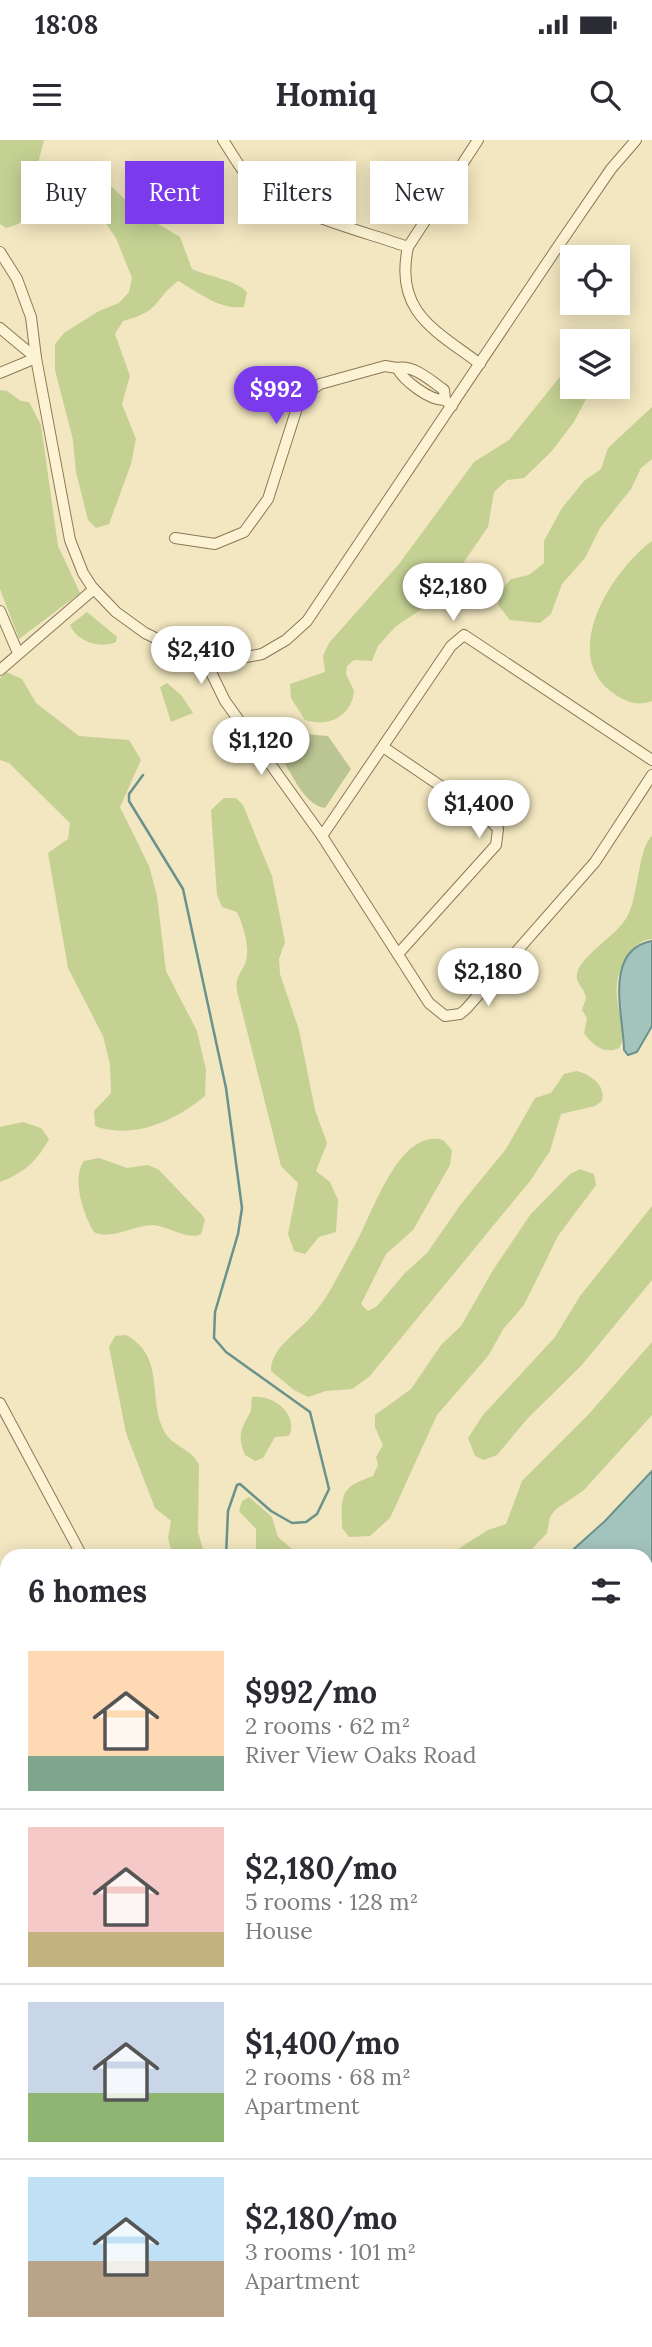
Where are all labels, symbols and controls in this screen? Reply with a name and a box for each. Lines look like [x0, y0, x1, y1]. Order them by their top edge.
text: 18:08 [35, 8, 98, 41]
text: Homiq [275, 74, 377, 115]
icon: menu [28, 76, 66, 114]
icon: search [586, 76, 624, 114]
chip: Buy [21, 161, 111, 224]
chip: Rent [125, 161, 224, 224]
chip: Filters [238, 161, 356, 224]
chip: New [370, 161, 468, 224]
map controls [560, 245, 630, 399]
button: locate [560, 245, 630, 315]
button: layers [560, 329, 630, 399]
pin: $992 [235, 366, 317, 426]
text: $992 [250, 374, 302, 403]
pin: $2,180 [396, 564, 510, 623]
text: $2,180 [419, 571, 487, 600]
pin: $2,410 [144, 626, 258, 686]
text: $2,410 [167, 634, 235, 663]
pin: $1,120 [204, 718, 318, 777]
text: $1,120 [229, 725, 293, 754]
pin: $1,400 [422, 780, 536, 840]
text: $1,400 [444, 788, 514, 817]
pin: $2,180 [431, 948, 545, 1008]
text: $2,180 [454, 956, 522, 985]
text: 6 homes [28, 1572, 147, 1610]
icon: filters [587, 1572, 625, 1610]
text: $992/mo [245, 1673, 377, 1711]
icon: home [84, 1679, 168, 1763]
text: 2 rooms · 62 m² [245, 1711, 410, 1740]
text: River View Oaks Road [245, 1740, 476, 1769]
text: $2,180/mo [245, 1849, 397, 1887]
icon: home [84, 1855, 168, 1939]
text: 5 rooms · 128 m² [245, 1887, 418, 1916]
text: House [245, 1916, 313, 1945]
text: $1,400/mo [245, 2024, 400, 2062]
icon: home [84, 2030, 168, 2114]
text: 2 rooms · 68 m² [245, 2062, 411, 2091]
text: Apartment [245, 2091, 360, 2120]
text: $2,180/mo [245, 2199, 397, 2237]
icon: home [84, 2205, 168, 2289]
text: 3 rooms · 101 m² [245, 2237, 416, 2266]
text: Apartment [245, 2266, 360, 2295]

